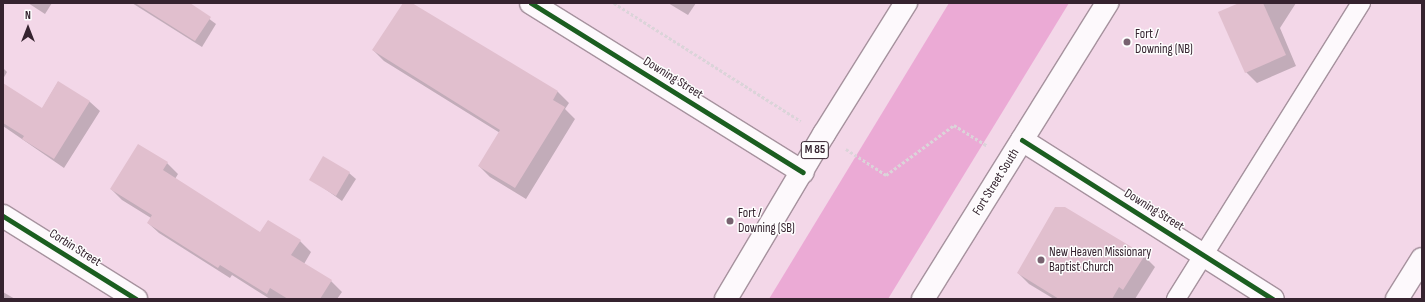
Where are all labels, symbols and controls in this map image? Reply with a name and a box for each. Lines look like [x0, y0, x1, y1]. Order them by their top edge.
north arrow [8, 8, 48, 48]
text: N [25, 9, 31, 22]
place label: Fort / Downing (NB) [1135, 27, 1193, 58]
marker: Fort / Downing (NB) [1122, 37, 1132, 47]
street label: Downing Street [640, 54, 706, 102]
road number: M 85 [800, 140, 830, 160]
street label: Fort Street South [969, 146, 1023, 218]
street label: Downing Street [1121, 186, 1187, 234]
place label: Fort / Downing (SB) [738, 206, 795, 237]
marker: Fort / Downing (SB) [725, 216, 735, 226]
street label: Corbin Street [46, 226, 104, 270]
place label: New Heaven Missionary Baptist Church [1049, 245, 1151, 276]
marker: New Heaven Missionary Baptist Church [1036, 255, 1046, 265]

